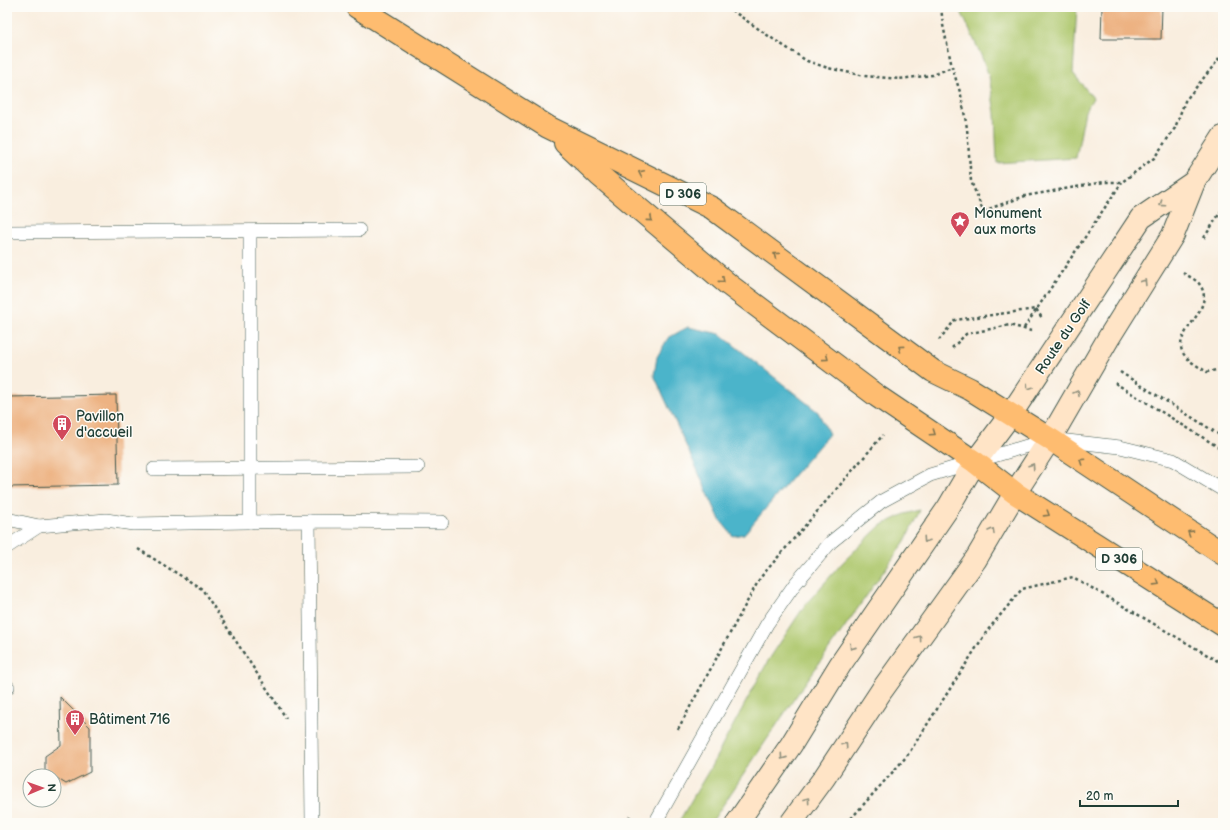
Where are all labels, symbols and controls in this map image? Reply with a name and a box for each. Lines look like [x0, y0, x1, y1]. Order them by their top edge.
one-way arrow [638, 170, 646, 178]
road number: D 306 [660, 183, 706, 205]
one-way arrow [1159, 199, 1166, 206]
place label: Monument aux morts [974, 205, 1042, 238]
place icon: Monument aux morts [949, 210, 971, 238]
one-way arrow [645, 214, 653, 221]
one-way arrow [773, 252, 780, 260]
one-way arrow [718, 275, 725, 282]
one-way arrow [1139, 279, 1147, 286]
street label: Route du Golf [1032, 296, 1095, 378]
one-way arrow [899, 345, 906, 352]
one-way arrow [822, 353, 829, 360]
one-way arrow [1026, 383, 1034, 390]
one-way arrow [1072, 390, 1079, 398]
place label: Pavillon d'accueil [76, 408, 132, 441]
building icon: Pavillon d'accueil [51, 413, 73, 441]
one-way arrow [929, 429, 936, 436]
one-way arrow [1079, 458, 1086, 466]
one-way arrow [1028, 463, 1035, 470]
one-way arrow [1043, 509, 1050, 516]
one-way arrow [988, 528, 995, 535]
one-way arrow [1188, 531, 1195, 538]
one-way arrow [923, 536, 931, 543]
road number: D 306 [1096, 548, 1142, 570]
one-way arrow [1153, 579, 1160, 586]
one-way arrow [914, 636, 921, 643]
one-way arrow [850, 643, 857, 650]
building icon: Bâtiment 716 [64, 708, 86, 736]
place label: Bâtiment 716 [89, 711, 171, 728]
one-way arrow [840, 742, 848, 749]
one-way arrow [780, 753, 788, 760]
north arrow [22, 768, 62, 808]
scale bar [1080, 782, 1178, 808]
text: N [45, 783, 58, 792]
text: 20 m [1086, 789, 1113, 804]
one-way arrow [802, 798, 809, 805]

